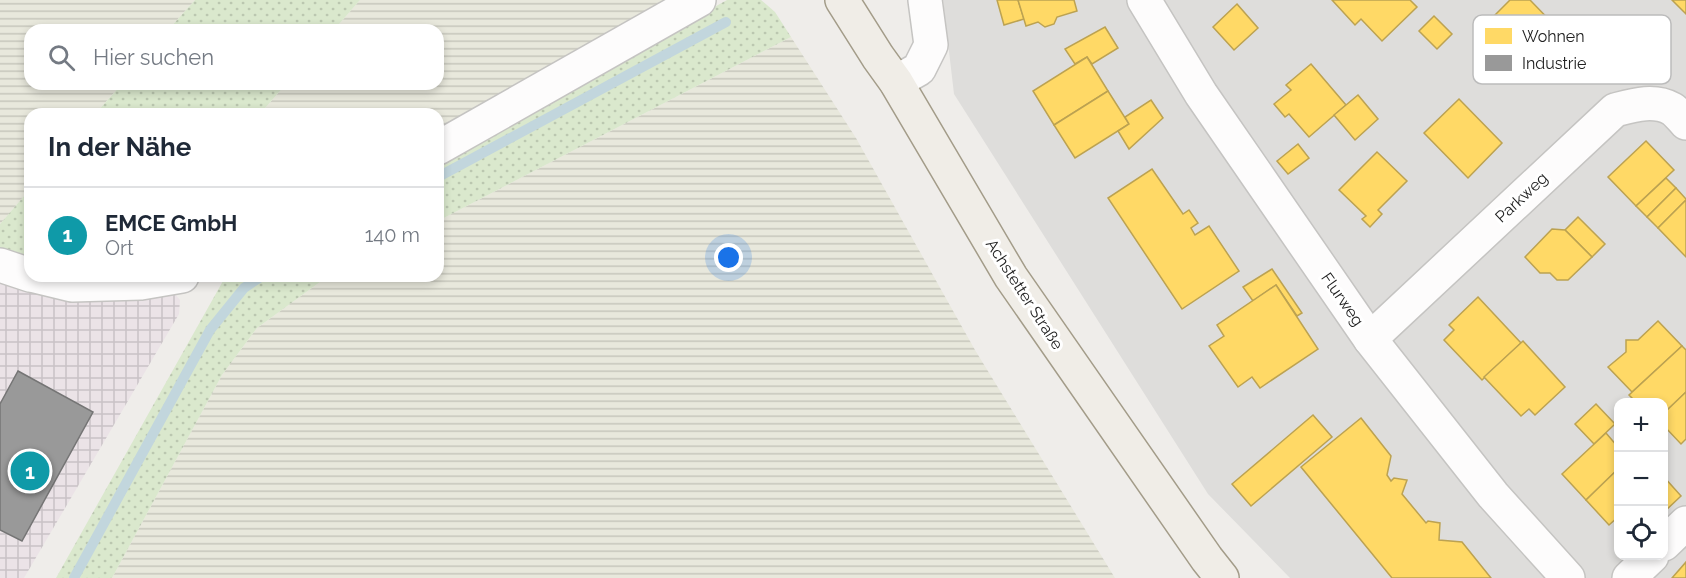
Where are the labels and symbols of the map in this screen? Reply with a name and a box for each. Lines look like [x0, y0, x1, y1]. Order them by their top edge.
legend [1473, 15, 1671, 84]
text: Wohnen [1522, 27, 1585, 46]
text: Industrie [1522, 54, 1586, 73]
street label: Parkweg [1491, 168, 1551, 226]
street label: Achstetter Straße [982, 236, 1067, 353]
your location [714, 243, 743, 272]
street label: Flurweg [1317, 269, 1368, 330]
pin: 1 [10, 448, 50, 494]

